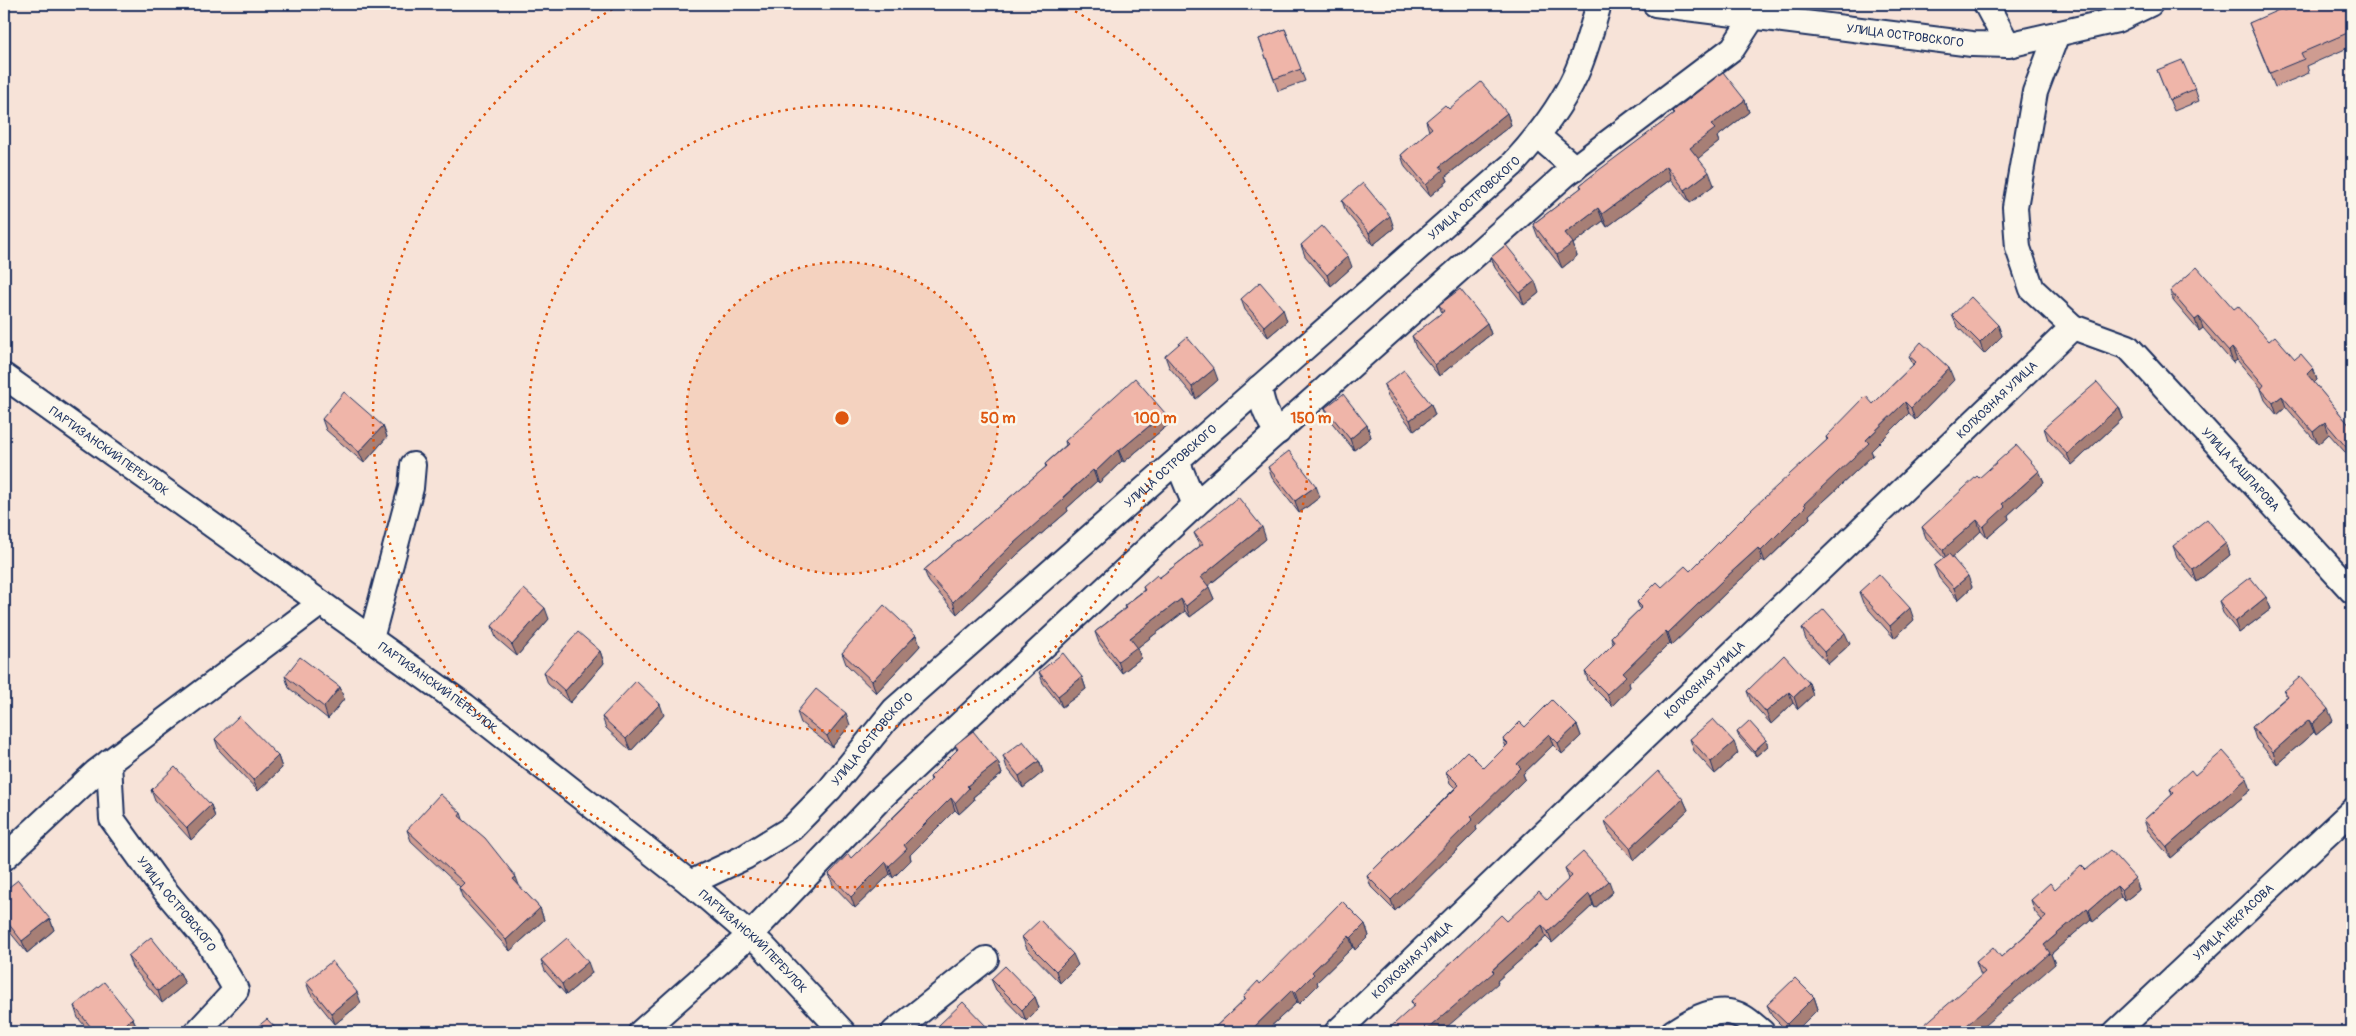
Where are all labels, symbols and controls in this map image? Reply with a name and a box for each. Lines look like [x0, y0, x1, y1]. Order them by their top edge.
street label: УЛИЦА ОСТРОВСКОГО [1846, 21, 1965, 50]
street label: УЛИЦА ОСТРОВСКОГО [1425, 153, 1524, 243]
street label: КОЛХОЗНАЯ УЛИЦА [1954, 358, 2041, 442]
street label: ПАРТИЗАНСКИЙ ПЕРЕУЛОК [46, 403, 172, 499]
centre of rings [833, 409, 851, 427]
text: 50 m [981, 409, 1015, 428]
text: 100 m [1134, 409, 1176, 428]
text: 150 m [1291, 409, 1331, 428]
street label: УЛИЦА ОСТРОВСКОГО [1121, 421, 1220, 511]
street label: УЛИЦА КАШПАРОВА [2198, 425, 2283, 515]
street label: КОЛХОЗНАЯ УЛИЦА [1661, 638, 1748, 722]
street label: ПАРТИЗАНСКИЙ ПЕРЕУЛОК [376, 639, 500, 736]
street label: УЛИЦА ОСТРОВСКОГО [828, 689, 916, 789]
street label: УЛИЦА ОСТРОВСКОГО [134, 853, 220, 955]
street label: УЛИЦА НЕКРАСОВА [2190, 881, 2277, 963]
street label: ПАРТИЗАНСКИЙ ПЕРЕУЛОК [696, 887, 810, 996]
street label: КОЛХОЗНАЯ УЛИЦА [1369, 918, 1456, 1002]

